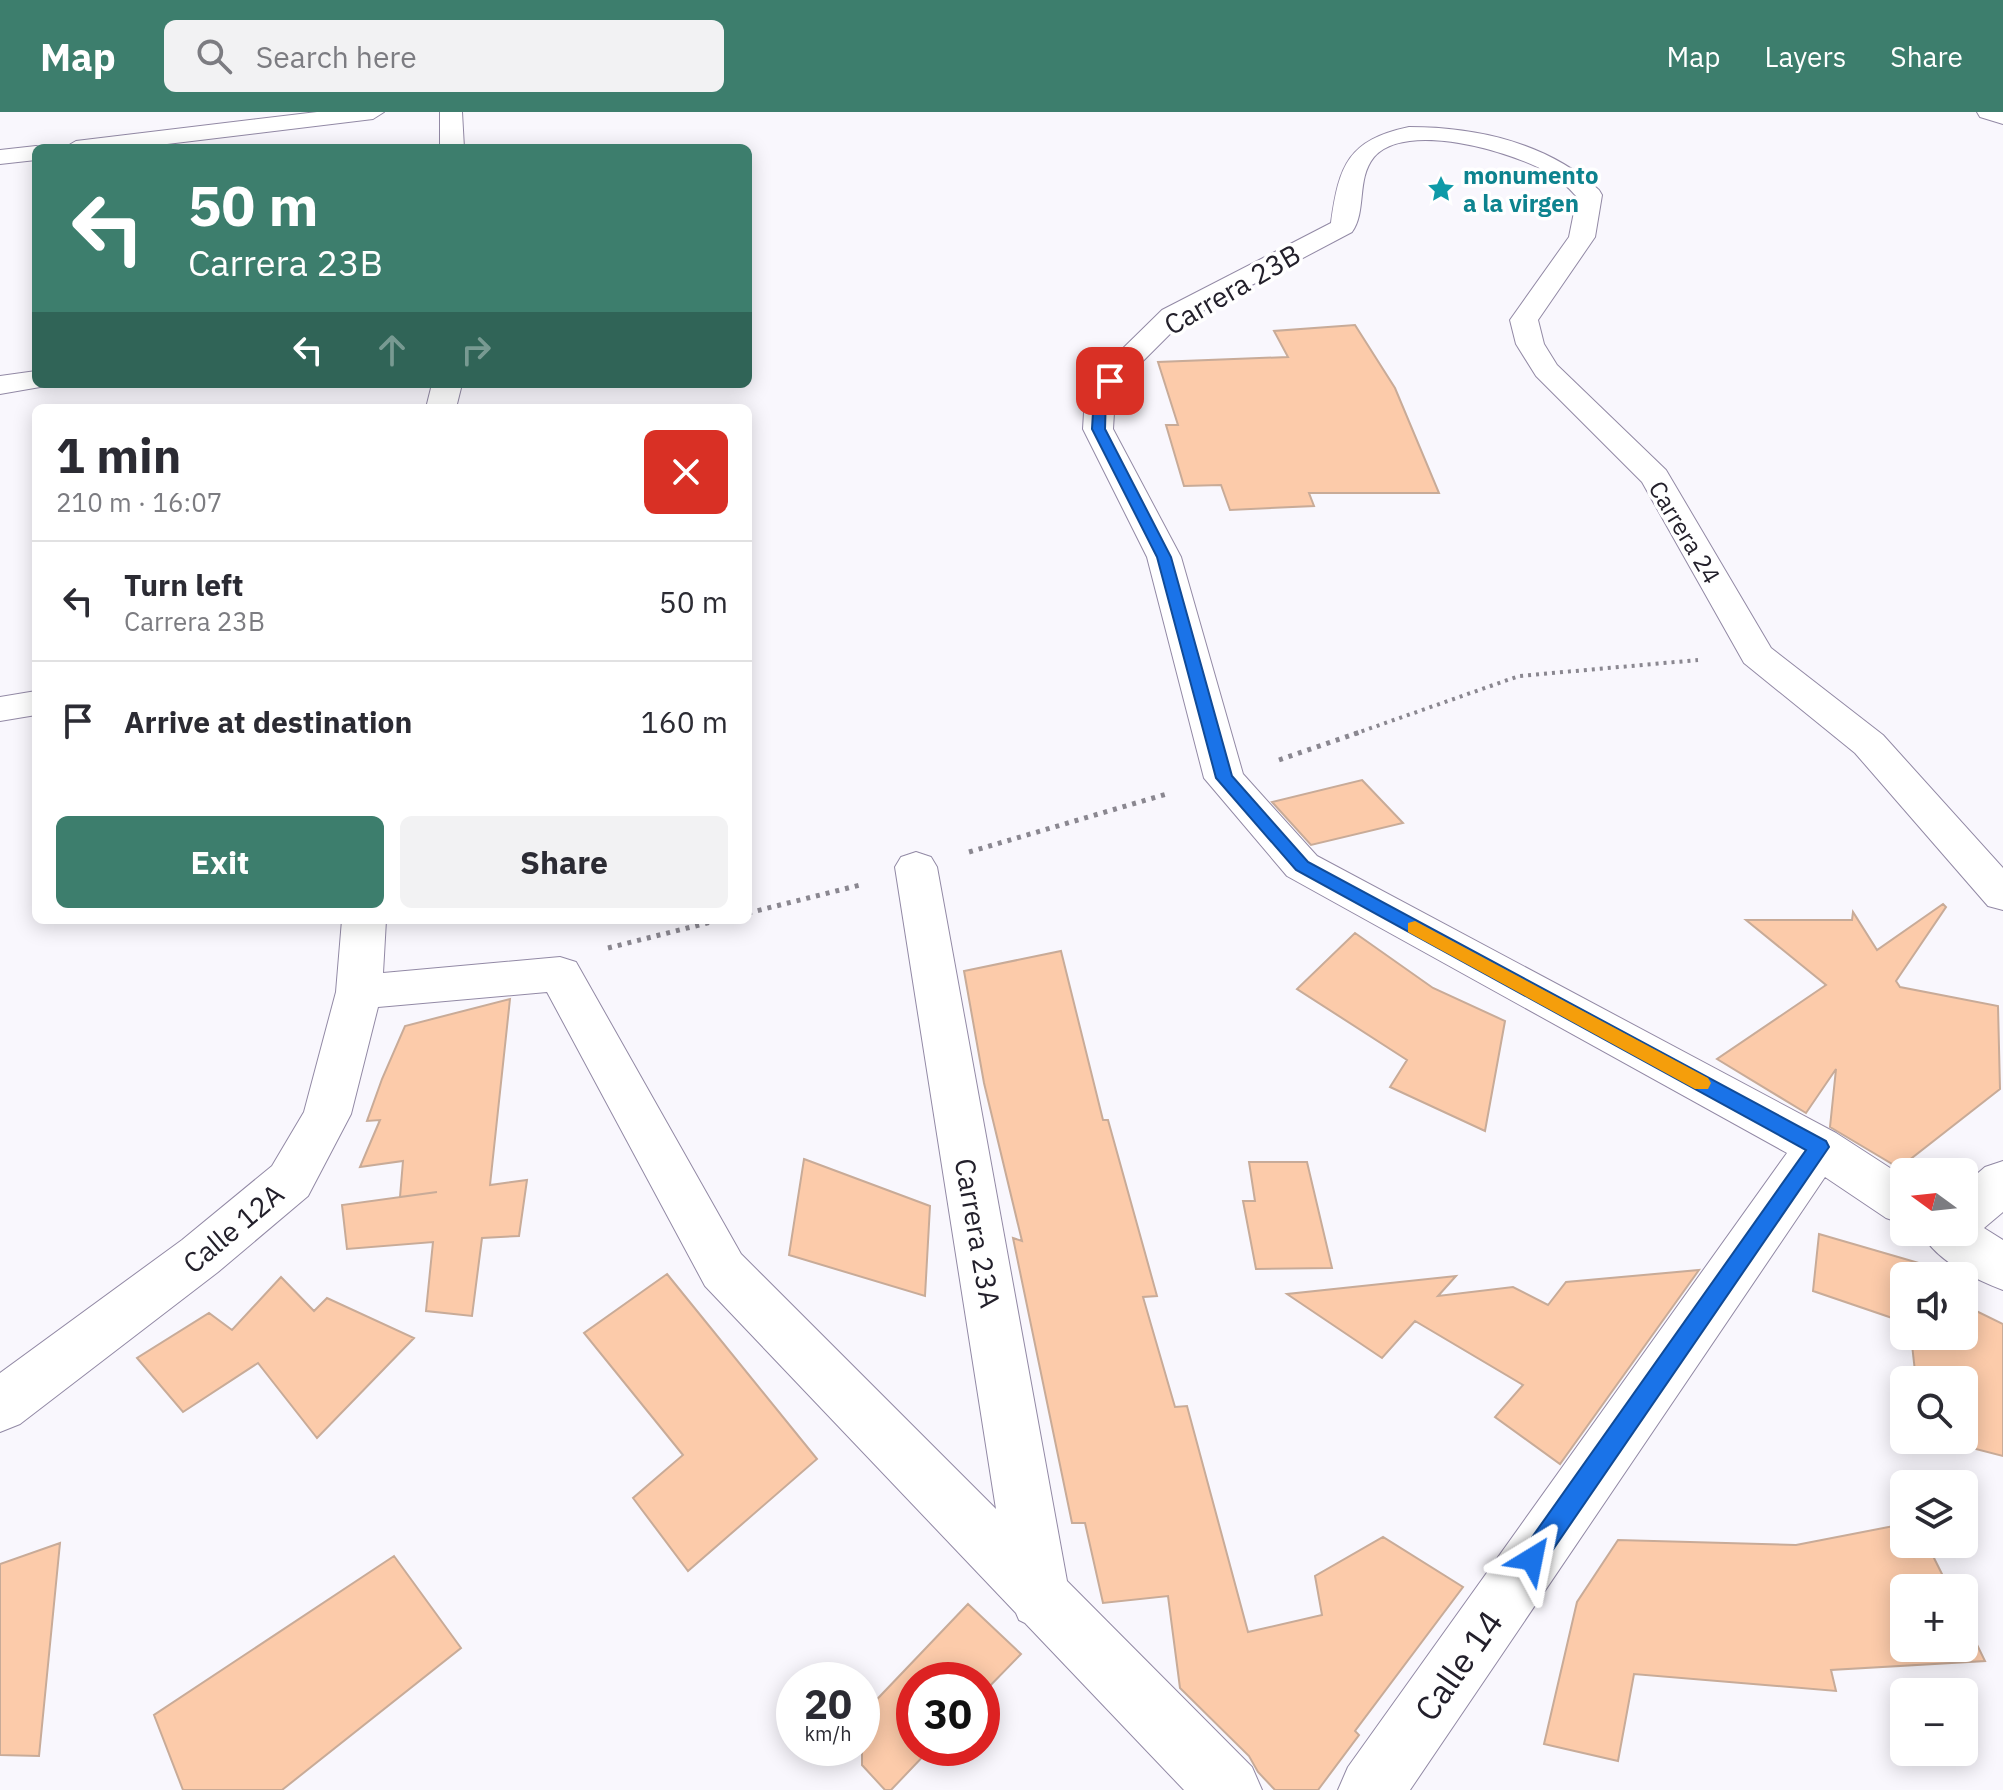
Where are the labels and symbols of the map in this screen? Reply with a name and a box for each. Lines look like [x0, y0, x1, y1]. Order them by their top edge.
place label: monumento a la virgen [1463, 159, 1598, 219]
place icon: monumento a la virgen [1426, 174, 1456, 204]
street label: Carrera 23B [1157, 235, 1307, 343]
pin [1076, 347, 1144, 415]
street label: Carrera 24 [1642, 475, 1728, 589]
street label: Carrera 23A [947, 1155, 1009, 1311]
north arrow [1890, 1158, 1978, 1246]
street label: Calle 12A [175, 1175, 291, 1281]
position arrow [1490, 1517, 1574, 1601]
street label: Calle 14 [1404, 1601, 1512, 1729]
speed limit sign: 30 [896, 1662, 1000, 1766]

